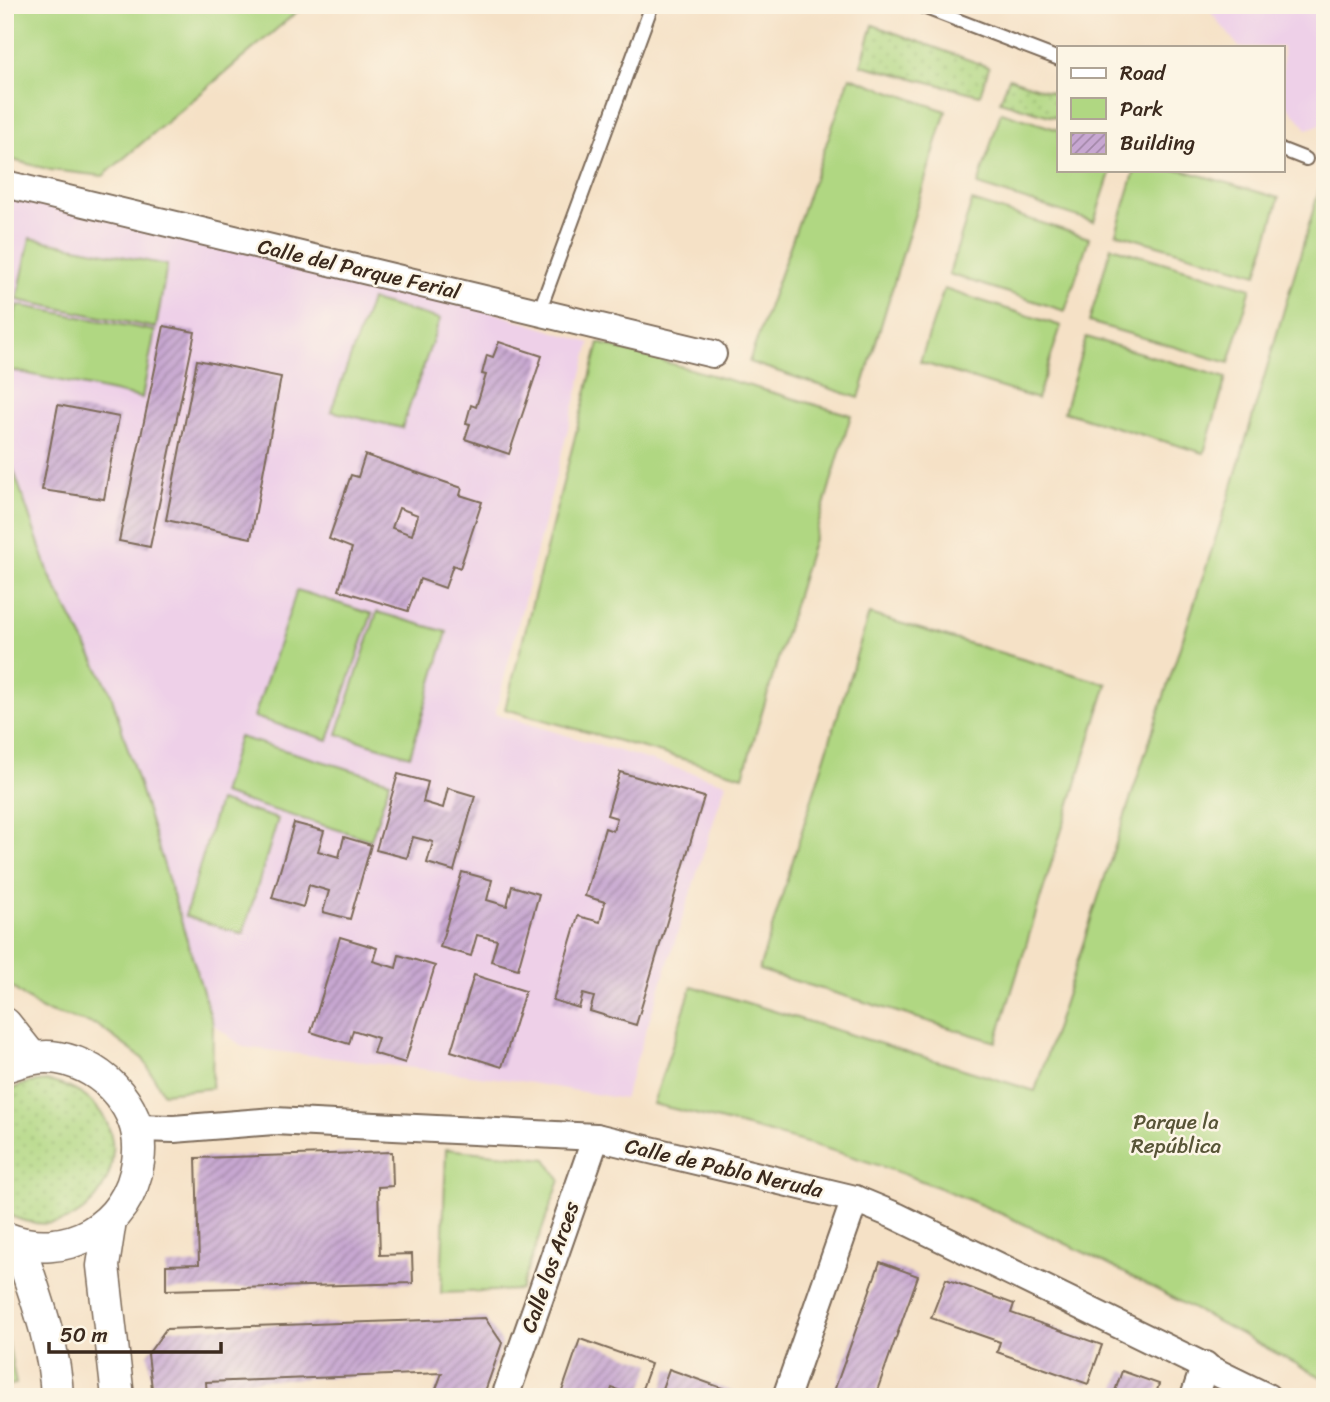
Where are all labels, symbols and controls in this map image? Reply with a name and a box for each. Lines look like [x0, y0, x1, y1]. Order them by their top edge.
legend [1057, 46, 1284, 172]
text: Road [1120, 54, 1167, 92]
text: Park [1120, 90, 1163, 128]
text: Building [1120, 124, 1196, 162]
street label: Calle del Parque Ferial [254, 227, 465, 311]
park label: Parque la República [1131, 1103, 1221, 1165]
street label: Calle de Pablo Neruda [621, 1127, 827, 1209]
street label: Calle los Arces [510, 1196, 590, 1338]
scale bar [49, 1311, 220, 1355]
text: 50 m [60, 1316, 108, 1354]

